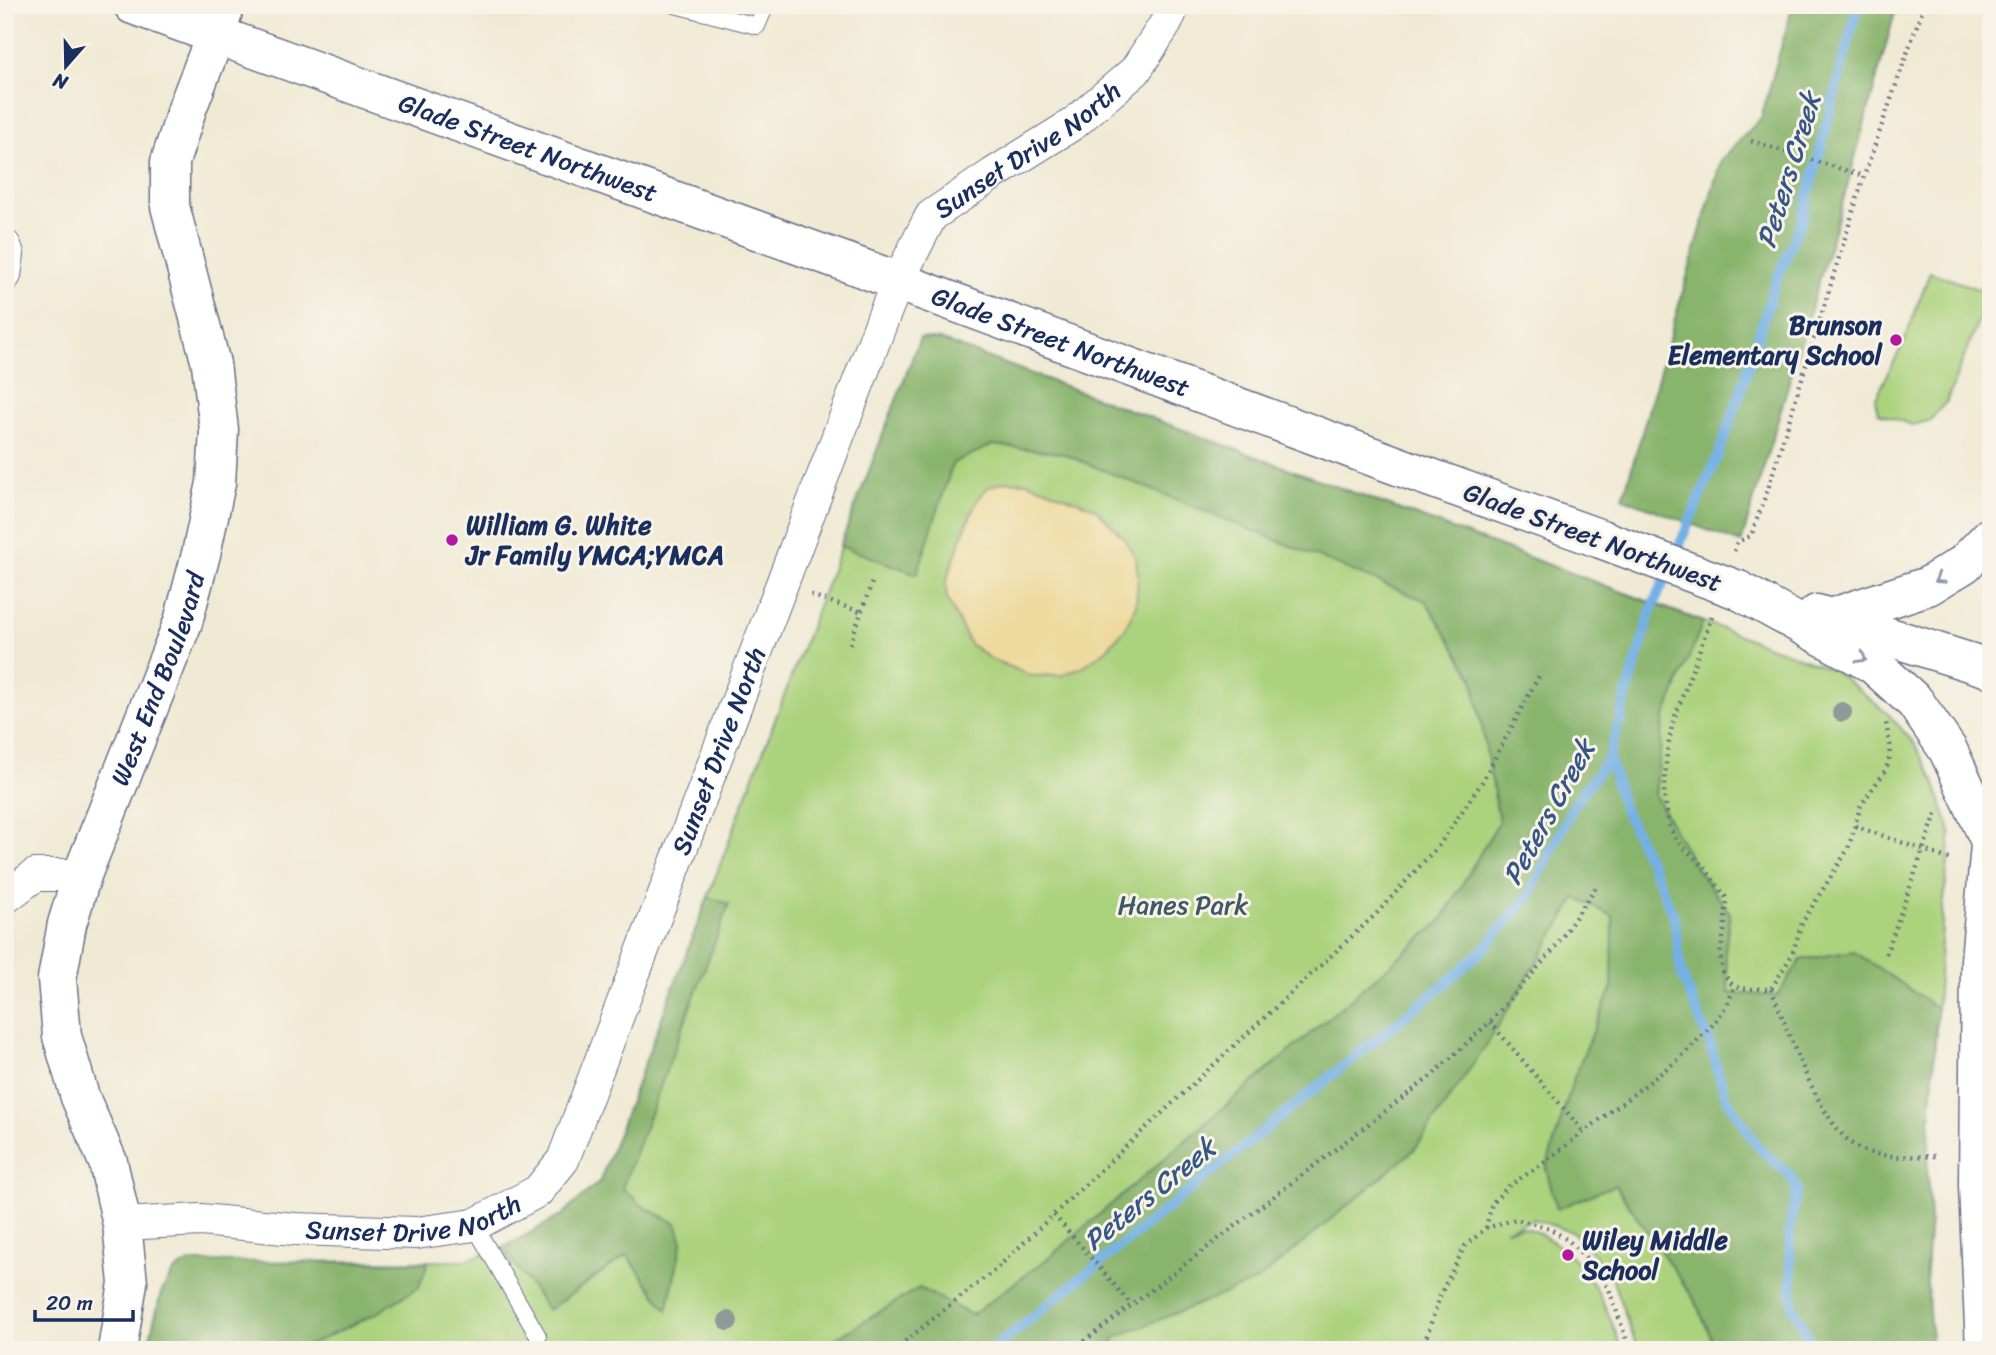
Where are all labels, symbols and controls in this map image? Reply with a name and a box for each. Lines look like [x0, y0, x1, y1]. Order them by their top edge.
north arrow [32, 32, 102, 102]
text: N [48, 63, 73, 100]
street label: Sunset Drive North [924, 69, 1132, 231]
street label: Glade Street Northwest [392, 80, 664, 216]
water label: Peters Creek [1742, 84, 1836, 254]
street label: Glade Street Northwest [925, 273, 1197, 410]
place label: Brunson Elementary School [1667, 302, 1884, 378]
marker: Brunson Elementary School [1888, 332, 1904, 348]
street label: Glade Street Northwest [1457, 469, 1729, 605]
place label: William G. White Jr Family YMCA;YMCA [464, 502, 724, 578]
marker: William G. White Jr Family YMCA;YMCA [444, 532, 460, 548]
street label: West End Boulevard [97, 565, 219, 793]
one-way arrow [1933, 571, 1946, 584]
street label: Sunset Drive North [658, 640, 779, 862]
one-way arrow [1855, 650, 1867, 663]
water label: Peters Creek [1488, 728, 1610, 894]
park label: Hanes Park [1118, 882, 1248, 928]
water label: Peters Creek [1072, 1123, 1229, 1264]
street label: Sunset Drive North [305, 1181, 530, 1256]
place label: Wiley Middle School [1581, 1217, 1728, 1293]
marker: Wiley Middle School [1560, 1247, 1576, 1263]
scale bar [35, 1278, 133, 1322]
text: 20 m [46, 1284, 93, 1322]

